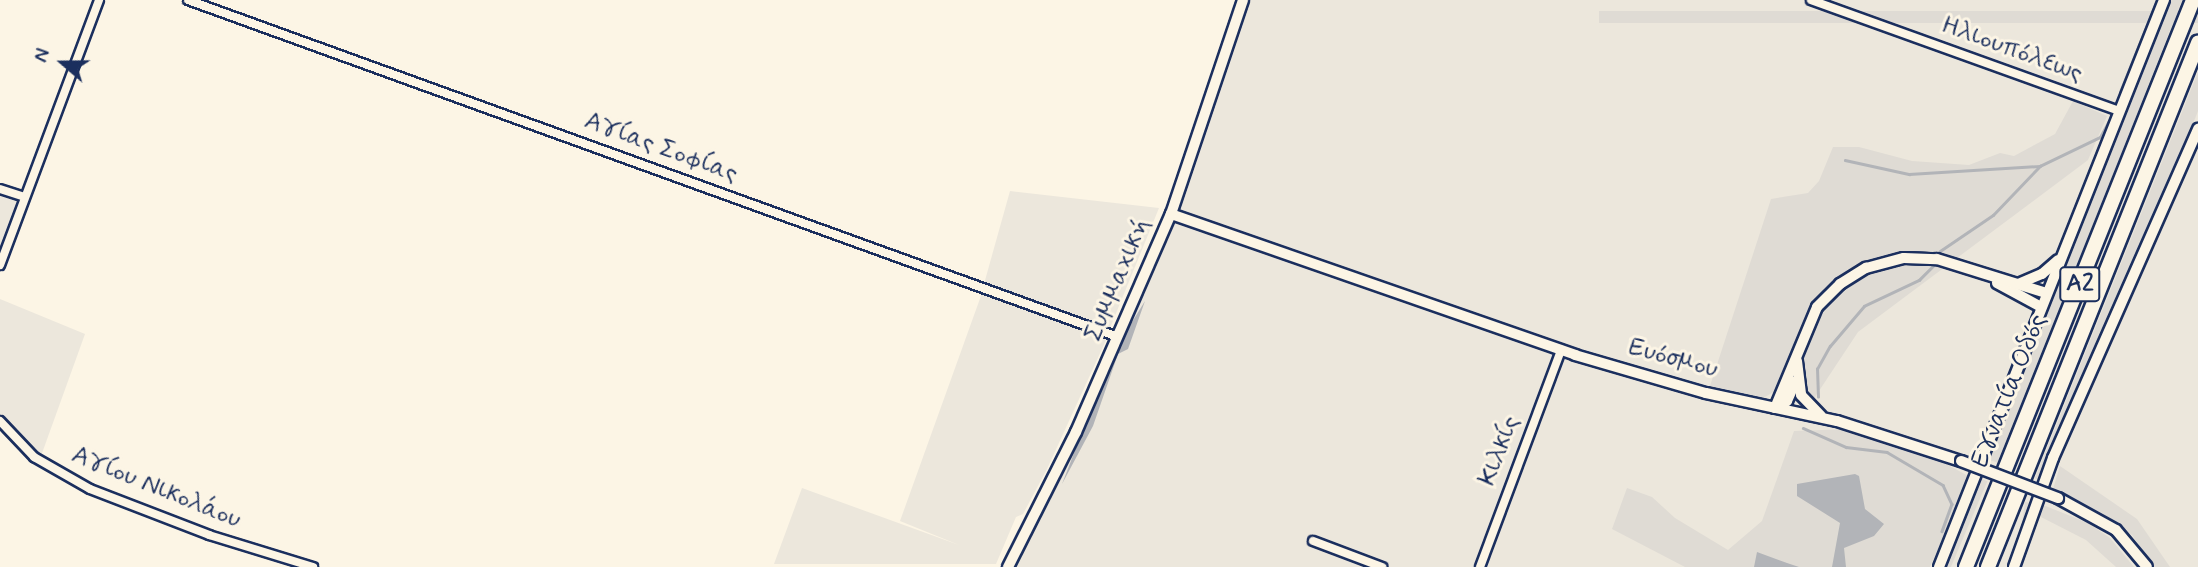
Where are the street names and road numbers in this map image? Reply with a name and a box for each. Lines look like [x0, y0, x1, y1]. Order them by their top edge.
street label: Ηλιουπόλεως [1937, 10, 2087, 90]
street label: Αγίας Σοφίας [580, 106, 742, 190]
street label: Συμμαχική [1078, 214, 1158, 346]
road number: Α2 [2059, 264, 2101, 304]
street label: Εγνατία Οδός [1965, 310, 2055, 472]
street label: Ευόσμου [1625, 332, 1721, 386]
street label: Κιλκίς [1472, 412, 1528, 490]
street label: Αγίου Νικολάου [67, 440, 245, 536]

